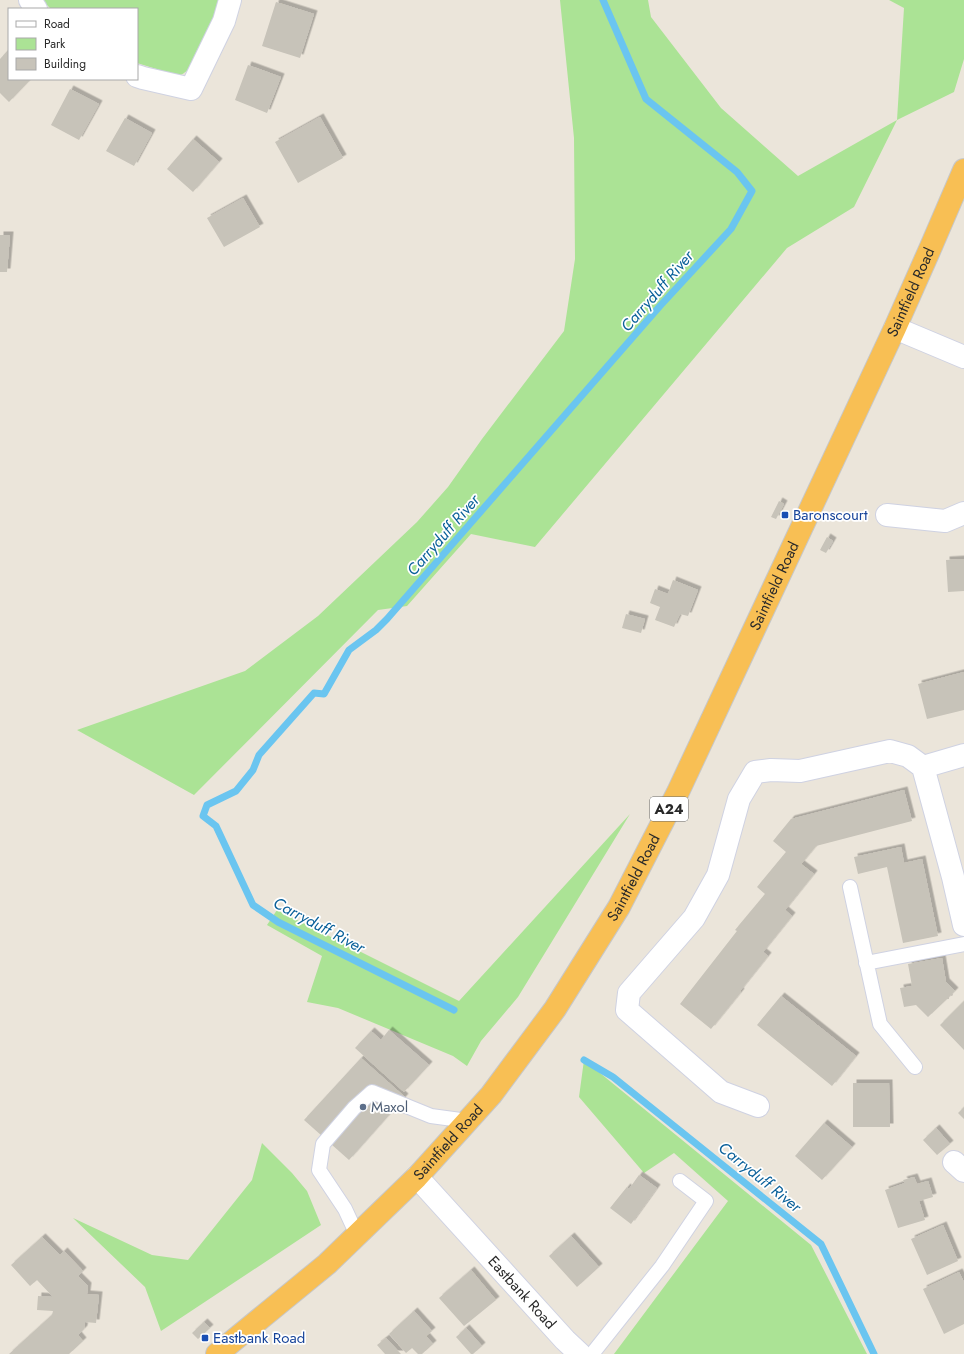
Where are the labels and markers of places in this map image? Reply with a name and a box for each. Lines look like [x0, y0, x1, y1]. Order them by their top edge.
place label: Baronscourt [793, 504, 868, 526]
marker: Baronscourt [780, 510, 790, 520]
place label: Maxol [371, 1096, 408, 1118]
marker: Maxol [358, 1102, 368, 1112]
place label: Eastbank Road [213, 1327, 305, 1349]
marker: Eastbank Road [200, 1333, 210, 1343]

